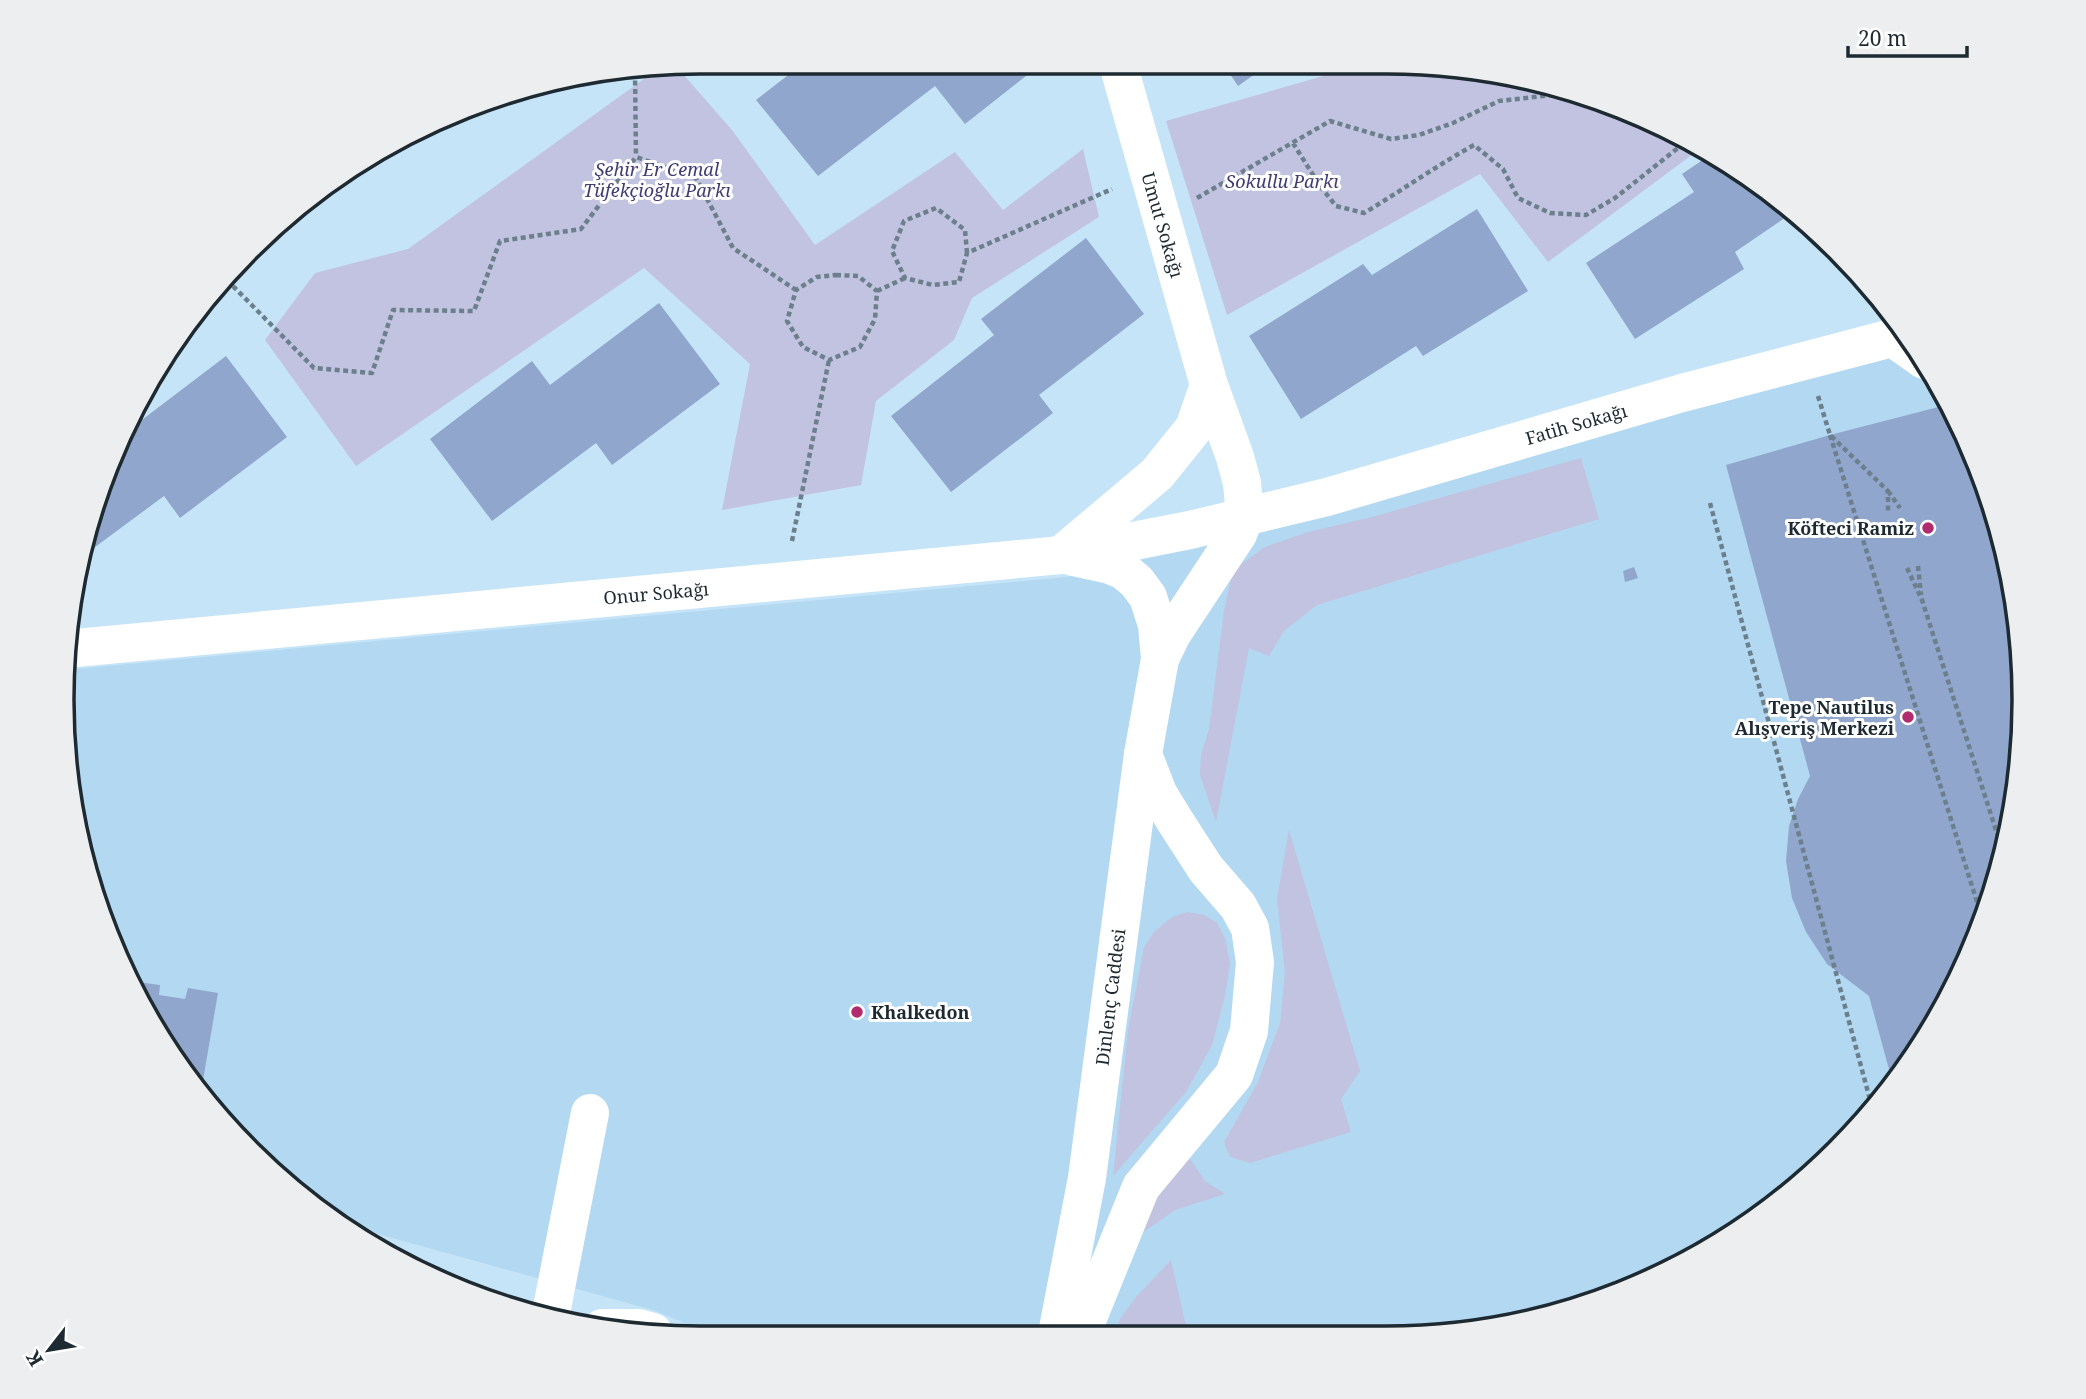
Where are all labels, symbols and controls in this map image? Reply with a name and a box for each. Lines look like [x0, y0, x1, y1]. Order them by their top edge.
scale bar [1848, 14, 1967, 58]
text: 20 m [1858, 24, 1907, 52]
park label: Şehir Er Cemal Tüfekçioğlu Parkı [583, 157, 731, 202]
street label: Umut Sokağı [1136, 169, 1190, 281]
park label: Sokullu Parkı [1225, 169, 1339, 193]
street label: Fatih Sokağı [1522, 398, 1630, 450]
place label: Köfteci Ramiz [1787, 516, 1914, 540]
marker: Köfteci Ramiz [1920, 520, 1936, 536]
street label: Onur Sokağı [602, 576, 710, 610]
place label: Tepe Nautilus Alışveriş Merkezi [1735, 695, 1895, 740]
marker: Tepe Nautilus Alışveriş Merkezi [1900, 709, 1916, 725]
street label: Dinlenç Caddesi [1090, 927, 1130, 1067]
place label: Khalkedon [871, 1000, 970, 1024]
marker: Khalkedon [849, 1004, 865, 1020]
north arrow [14, 1315, 84, 1385]
text: K [20, 1346, 49, 1371]

